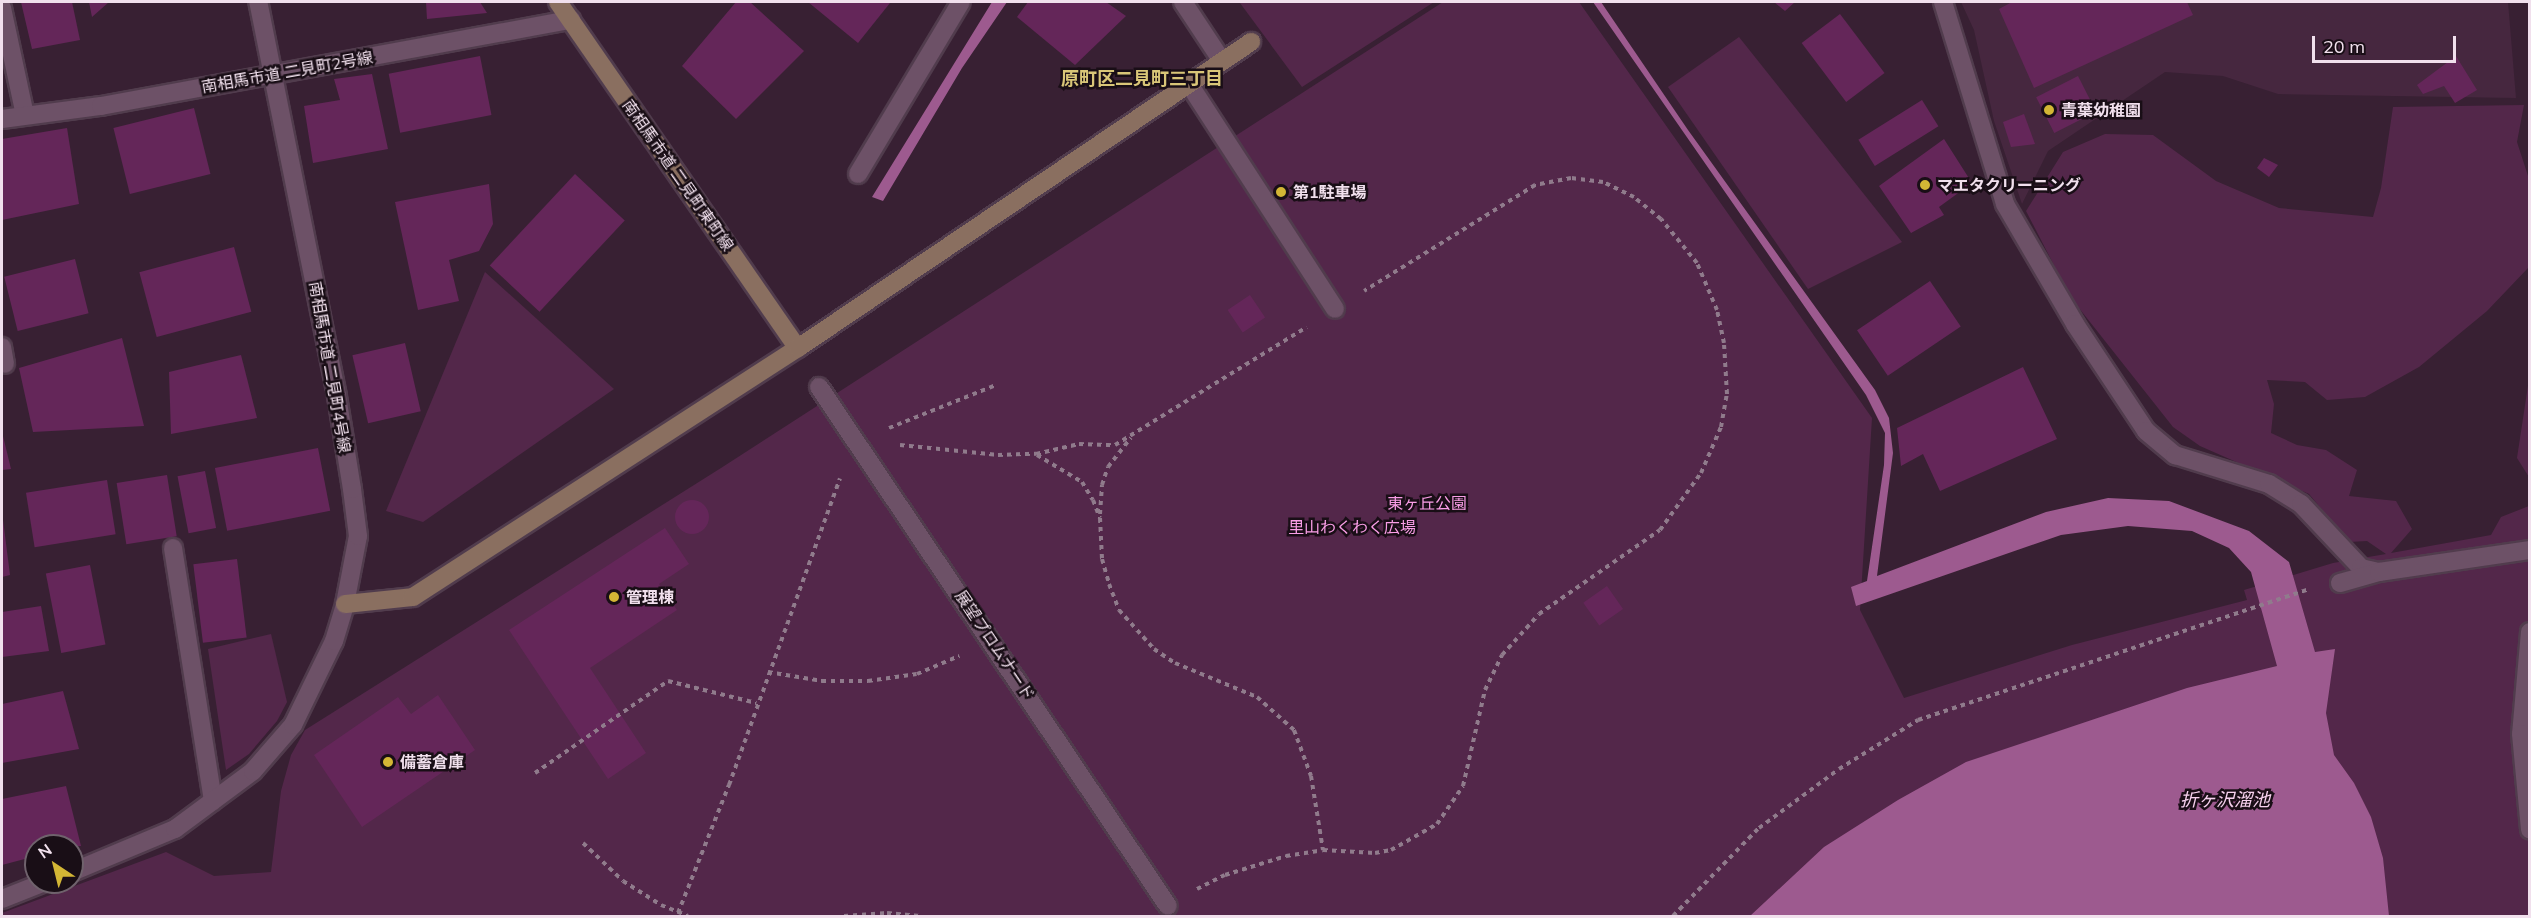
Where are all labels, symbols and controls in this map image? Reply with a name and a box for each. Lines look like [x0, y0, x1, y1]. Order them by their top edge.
scale bar [2315, 24, 2459, 62]
text: 20 m [2323, 35, 2365, 58]
street label: 南相馬市道 二見町2号線 [200, 47, 374, 97]
district label: 原町区二見町三丁目 [1061, 68, 1223, 90]
street label: 南相馬市道 二見町東町線 [618, 96, 738, 254]
place label: 青葉幼稚園 [2061, 100, 2141, 120]
marker: 青葉幼稚園 [2042, 103, 2056, 117]
place label: マエタクリーニング [1937, 175, 2081, 195]
marker: マエタクリーニング [1918, 178, 1932, 192]
place label: 第1駐車場 [1293, 182, 1367, 202]
marker: 第1駐車場 [1274, 185, 1288, 199]
street label: 南相馬市道 二見町4号線 [305, 280, 355, 454]
park label: 東ヶ丘公園 [1387, 493, 1467, 513]
park label: 里山わくわく広場 [1288, 517, 1416, 537]
place label: 管理棟 [626, 587, 674, 607]
street label: 展望プロムナード [951, 587, 1039, 703]
marker: 管理棟 [607, 590, 621, 604]
place label: 備蓄倉庫 [400, 752, 464, 772]
marker: 備蓄倉庫 [381, 755, 395, 769]
water label: 折ヶ沢溜池 [2180, 789, 2270, 811]
north arrow [24, 834, 84, 894]
text: N [34, 839, 56, 863]

